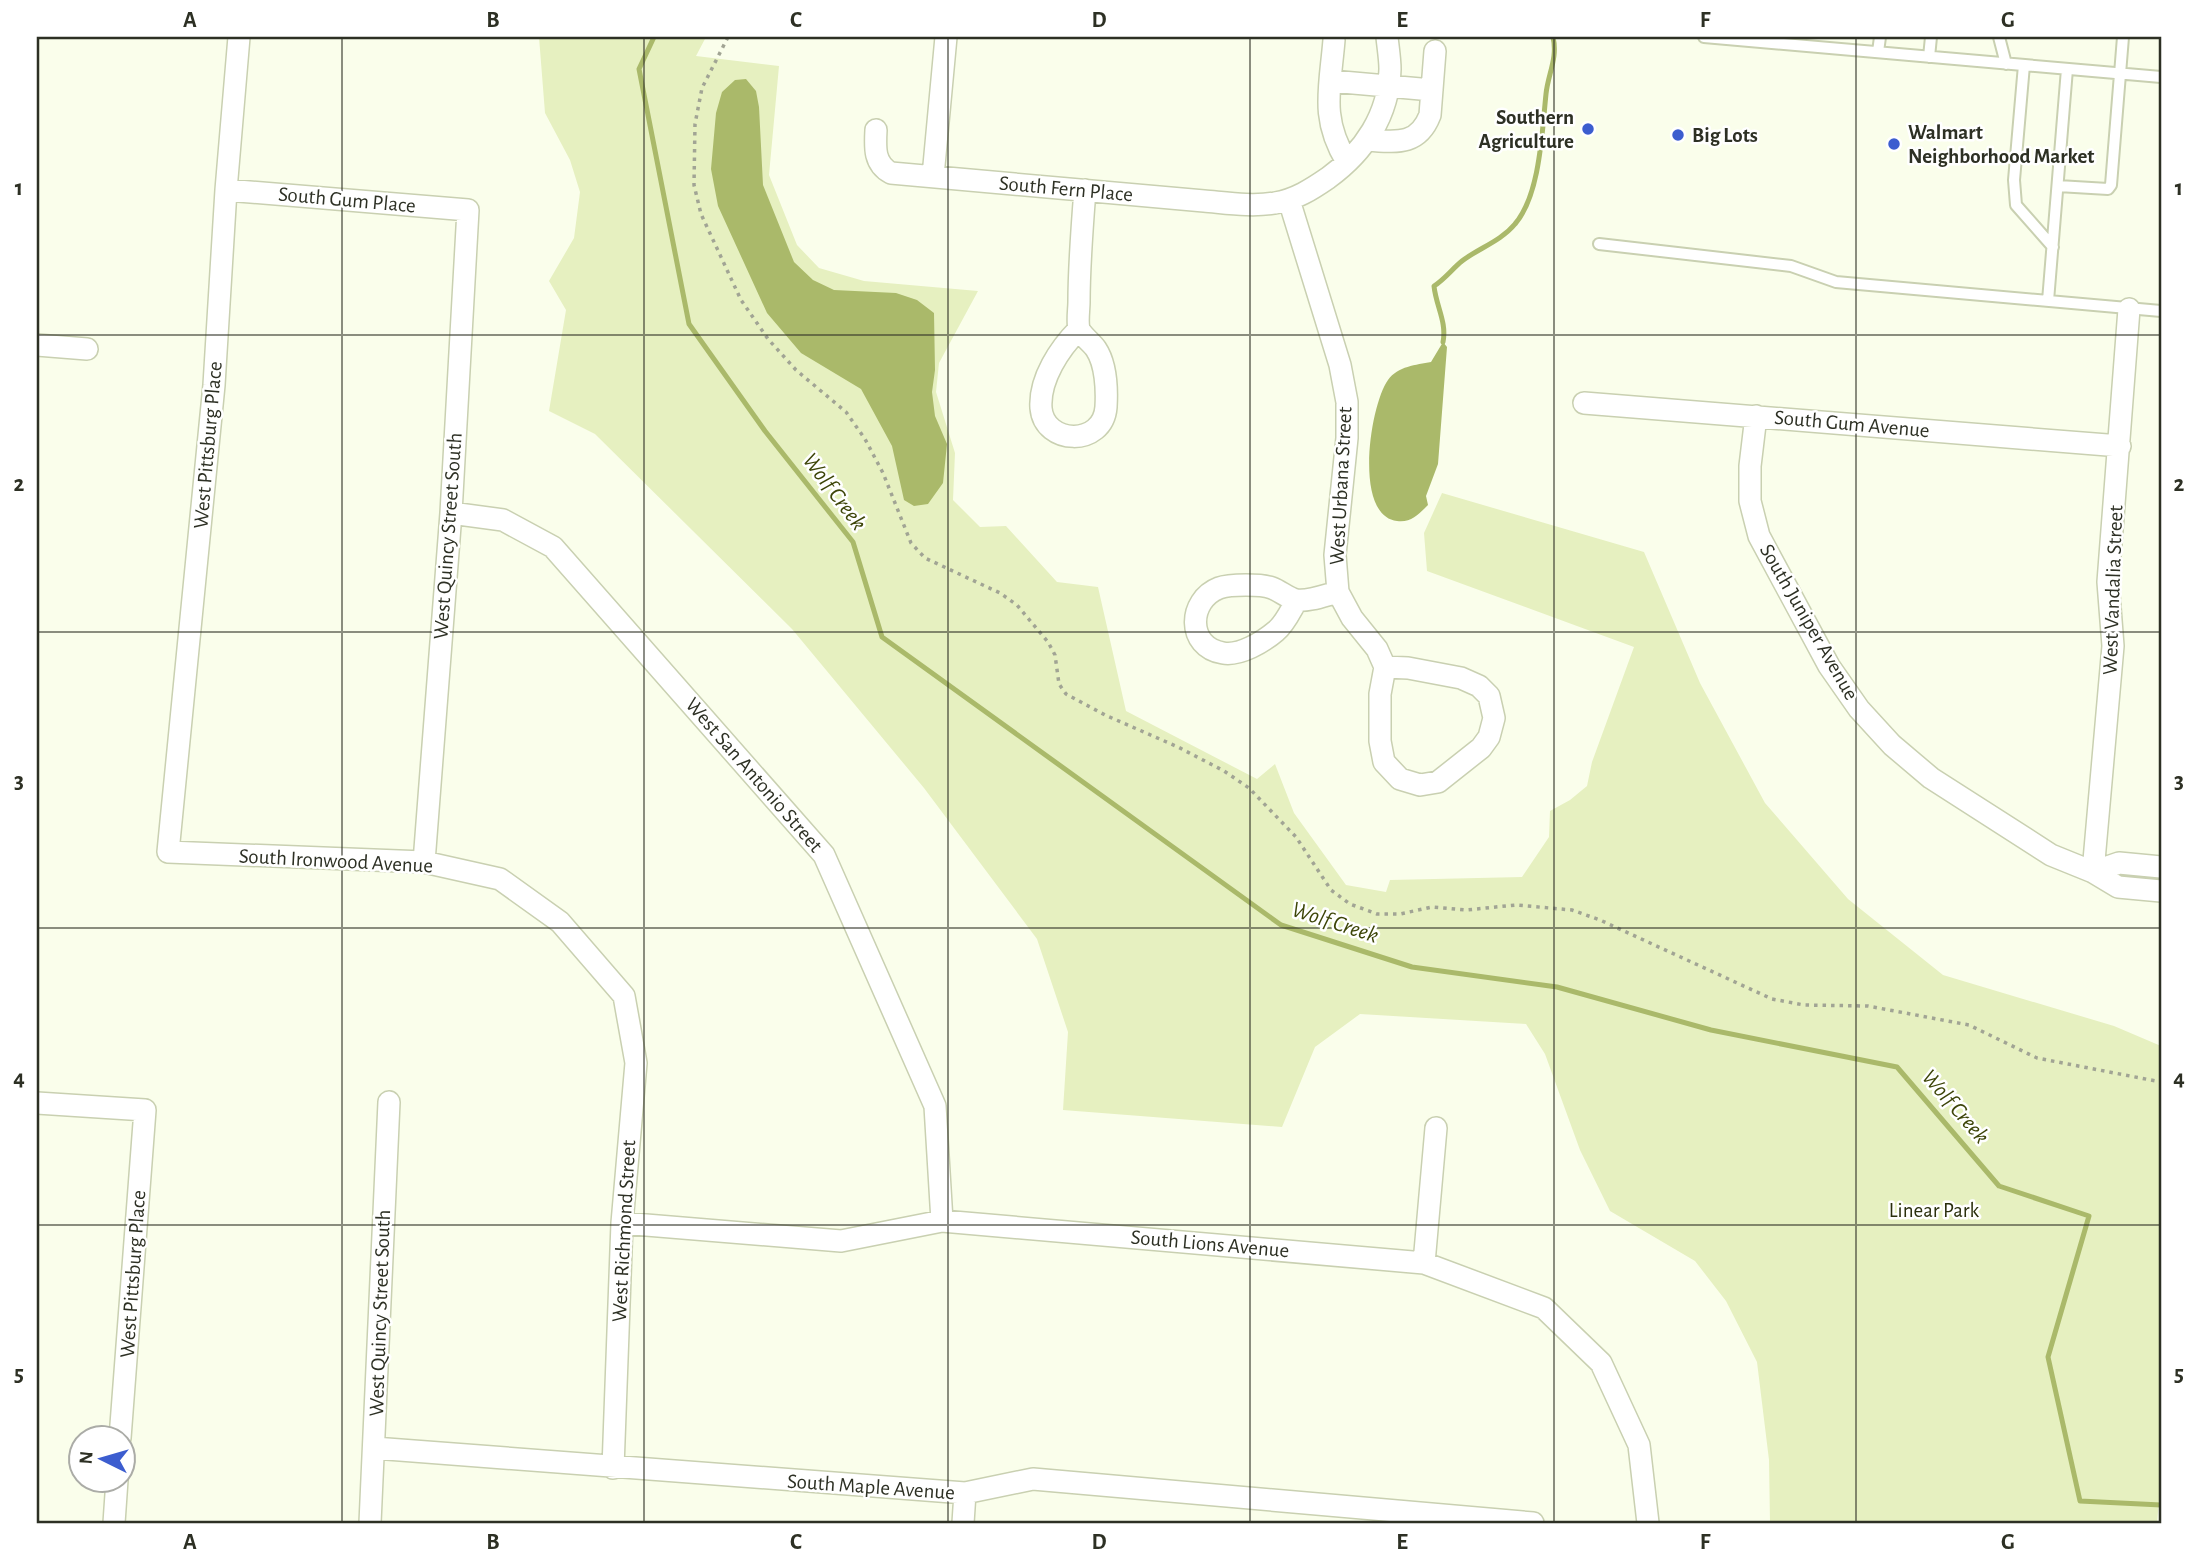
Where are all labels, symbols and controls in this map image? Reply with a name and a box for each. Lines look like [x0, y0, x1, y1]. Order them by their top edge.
text: A [183, 9, 197, 32]
text: B [486, 9, 500, 32]
text: C [790, 9, 802, 32]
text: D [1091, 9, 1107, 32]
text: E [1396, 9, 1408, 32]
text: F [1700, 9, 1711, 32]
text: G [2001, 9, 2015, 32]
place label: Southern Agriculture [1478, 107, 1574, 152]
marker: Southern Agriculture [1580, 121, 1596, 137]
place label: Walmart Neighborhood Market [1908, 122, 2094, 167]
place label: Big Lots [1692, 125, 1758, 146]
marker: Big Lots [1670, 127, 1686, 143]
marker: Walmart Neighborhood Market [1886, 136, 1902, 152]
street label: South Fern Place [998, 173, 1134, 205]
text: 1 [15, 177, 23, 200]
text: 1 [2175, 177, 2183, 200]
street label: South Gum Place [277, 184, 417, 216]
street label: West Pittsburg Place [190, 360, 226, 530]
street label: West Urbana Street [1326, 406, 1356, 566]
street label: South Gum Avenue [1773, 407, 1931, 441]
street label: West Quincy Street South [430, 432, 466, 640]
water label: Wolf Creek [798, 449, 870, 535]
text: 2 [14, 473, 25, 496]
text: 2 [2174, 473, 2185, 496]
street label: West Vandalia Street [2100, 504, 2126, 675]
street label: South Juniper Avenue [1756, 540, 1862, 704]
street label: West San Antonio Street [681, 694, 827, 856]
text: 3 [14, 770, 24, 793]
text: 3 [2174, 770, 2184, 793]
street label: South Ironwood Avenue [238, 845, 434, 877]
water label: Wolf Creek [1289, 898, 1382, 948]
water label: Wolf Creek [1917, 1066, 1993, 1149]
text: 4 [13, 1067, 25, 1090]
text: 4 [2173, 1067, 2185, 1090]
street label: West Richmond Street [609, 1139, 639, 1323]
street label: West Pittsburg Place [117, 1190, 149, 1358]
park label: Linear Park [1889, 1200, 1980, 1221]
street label: West Quincy Street South [366, 1209, 394, 1417]
street label: South Lions Avenue [1130, 1227, 1290, 1261]
text: 5 [14, 1363, 24, 1386]
text: 5 [2174, 1363, 2184, 1386]
north arrow [66, 1424, 136, 1494]
text: N [77, 1450, 97, 1465]
street label: South Maple Avenue [787, 1471, 955, 1503]
text: A [183, 1531, 197, 1554]
text: B [486, 1531, 500, 1554]
text: C [790, 1531, 802, 1554]
text: D [1091, 1531, 1107, 1554]
text: E [1396, 1531, 1408, 1554]
text: F [1700, 1531, 1711, 1554]
text: G [2001, 1531, 2015, 1554]

